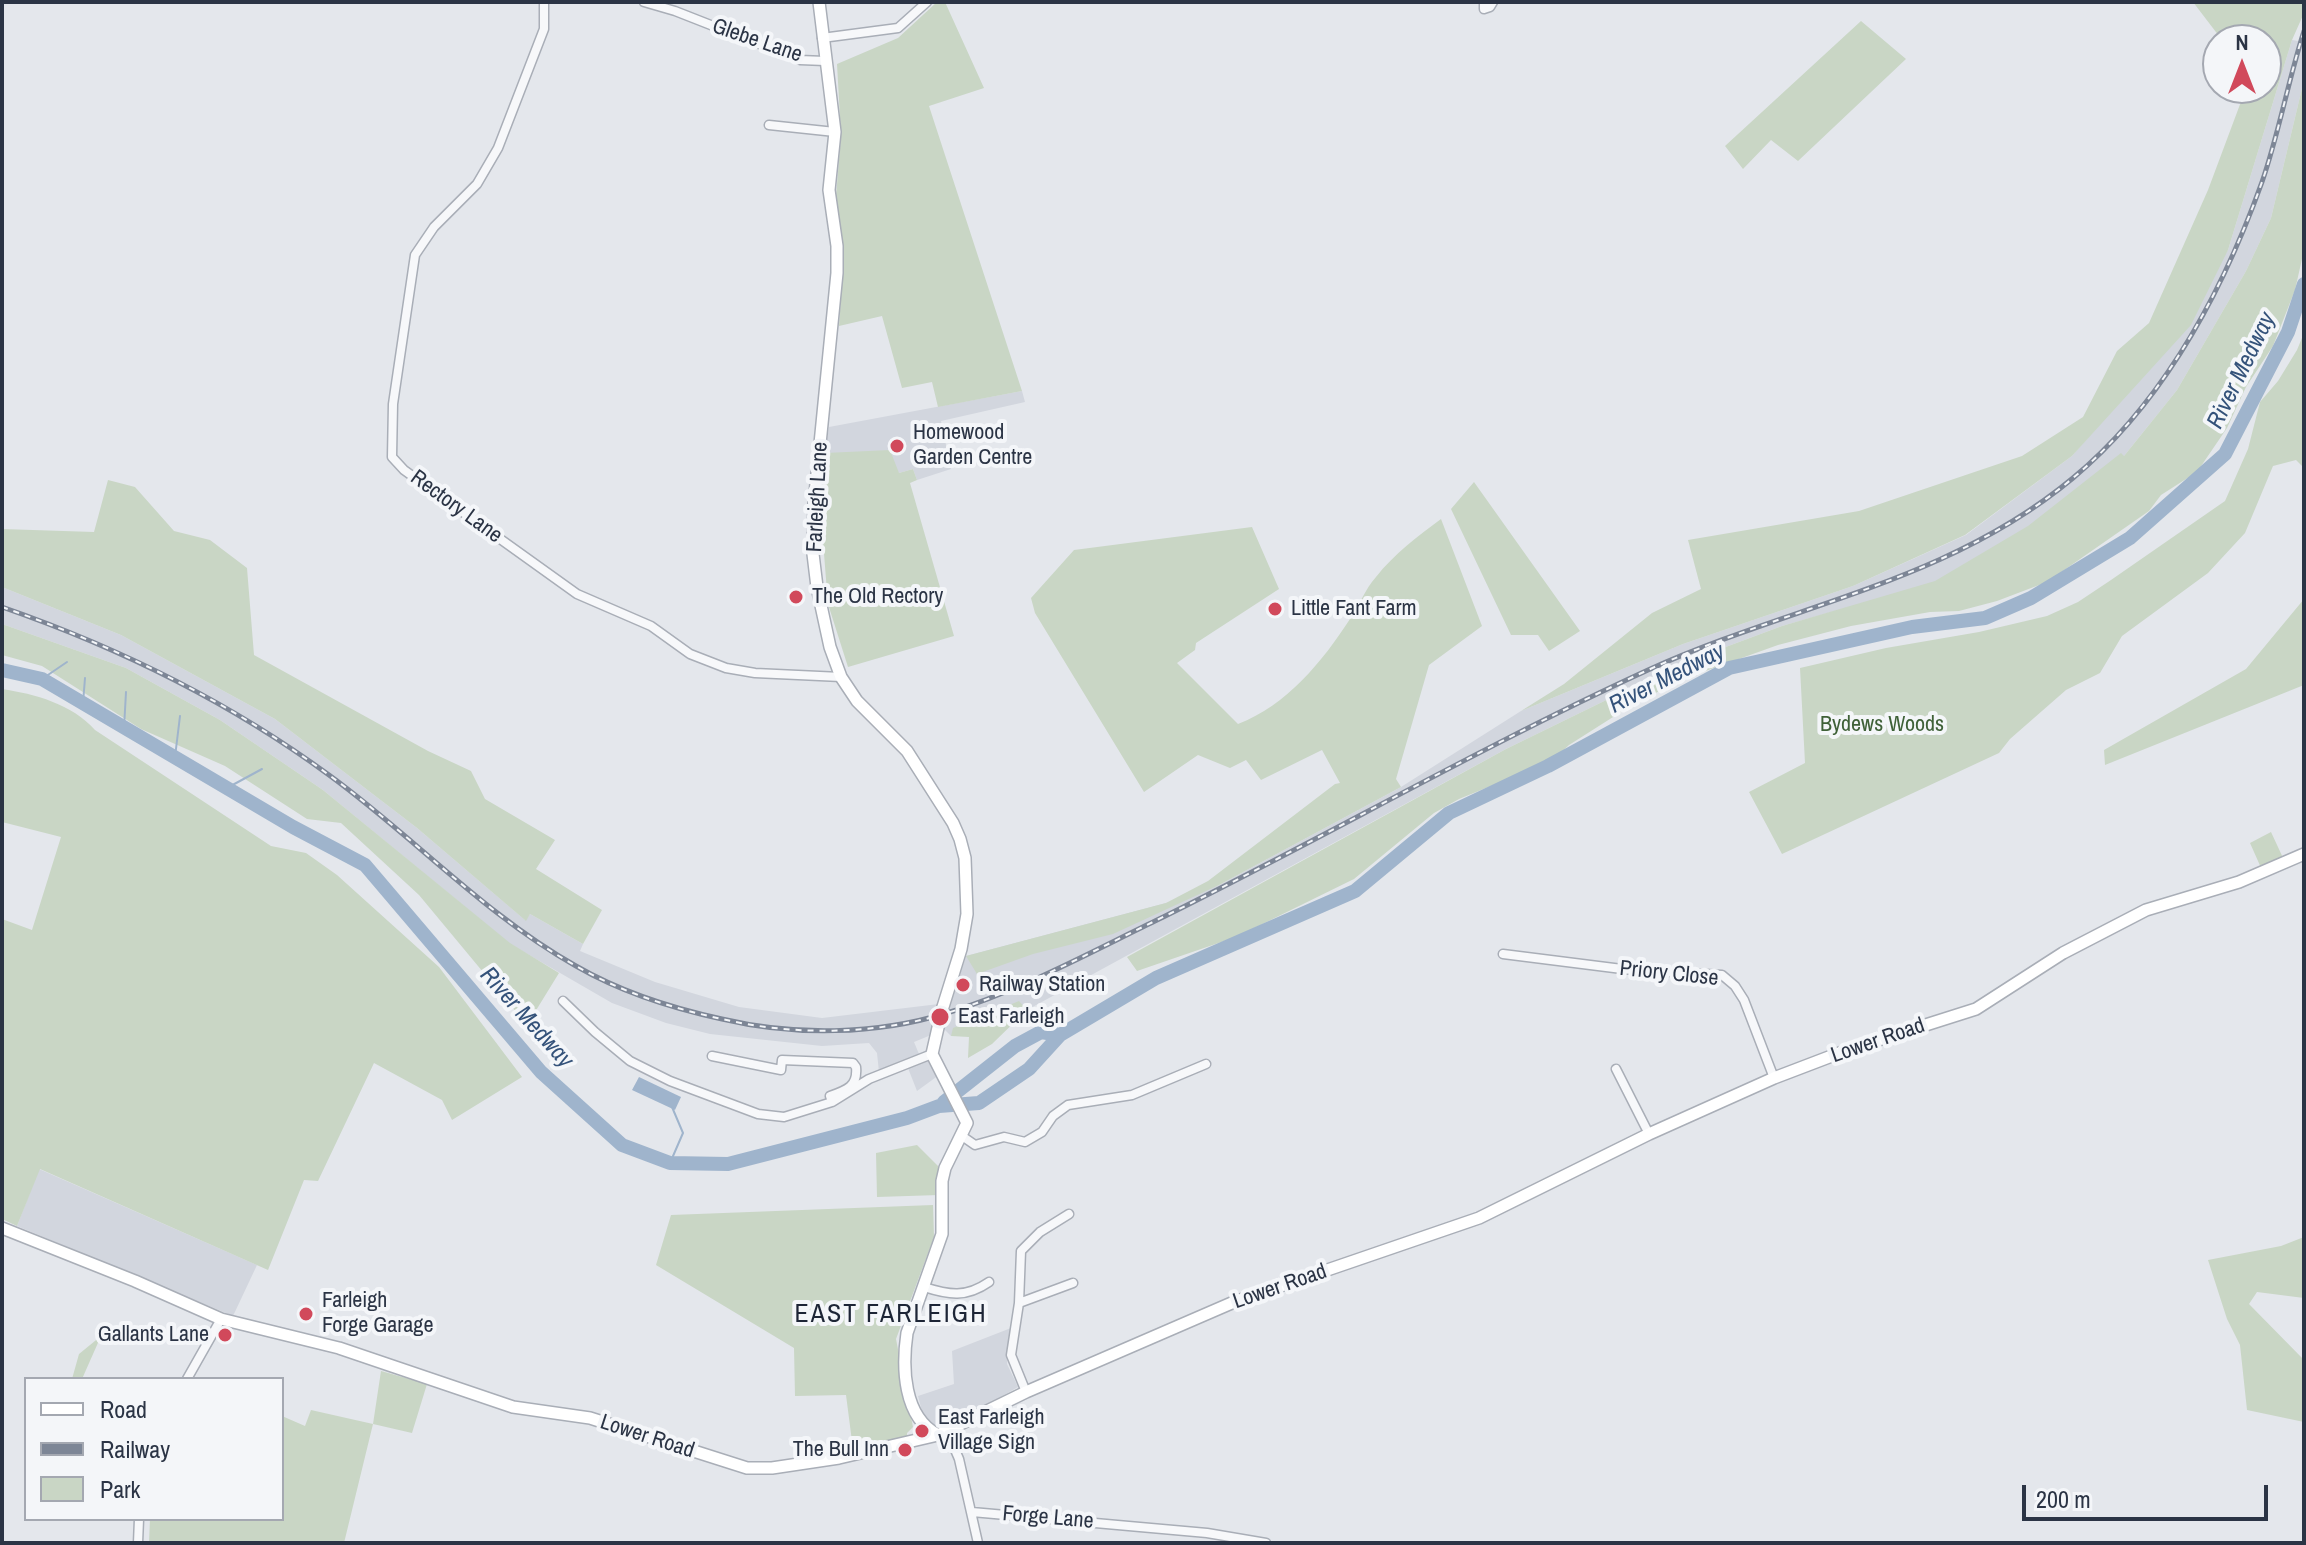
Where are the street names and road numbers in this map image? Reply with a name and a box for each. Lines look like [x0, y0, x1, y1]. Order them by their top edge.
street label: Glebe Lane [709, 13, 805, 69]
street label: Farleigh Lane [802, 441, 834, 553]
street label: Rectory Lane [405, 465, 507, 549]
street label: Priory Close [1618, 956, 1720, 992]
street label: Lower Road [1828, 1013, 1928, 1069]
street label: Lower Road [1230, 1259, 1330, 1315]
street label: Lower Road [597, 1409, 697, 1465]
street label: Forge Lane [1001, 1501, 1095, 1535]

